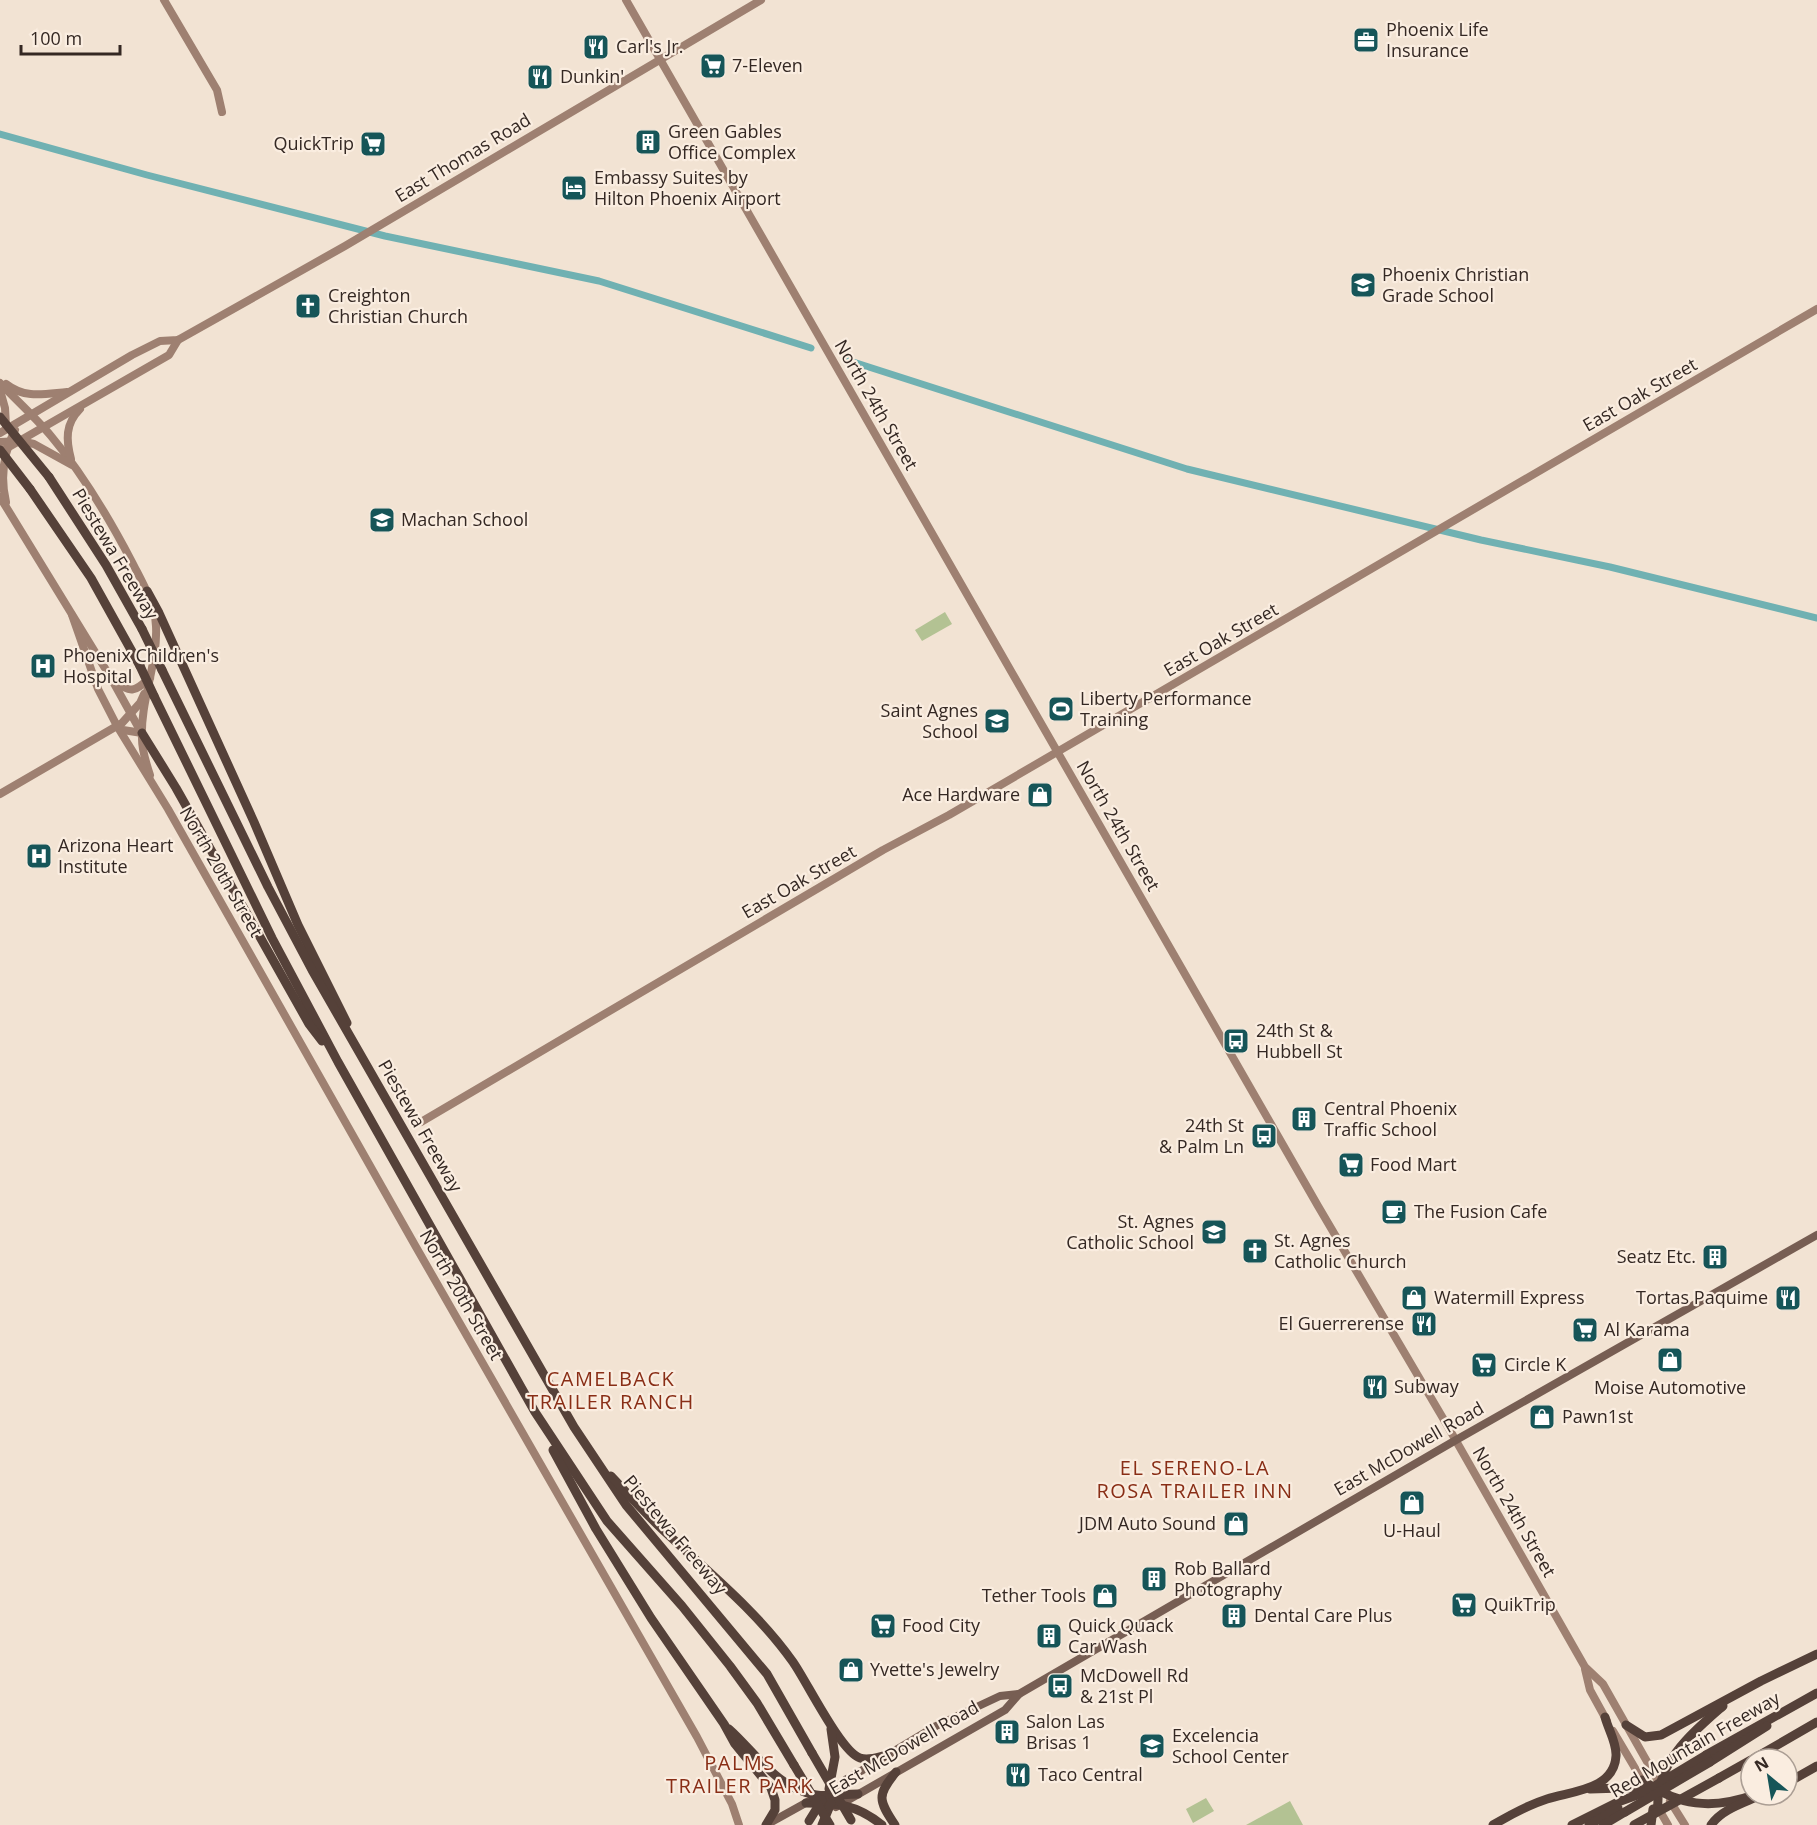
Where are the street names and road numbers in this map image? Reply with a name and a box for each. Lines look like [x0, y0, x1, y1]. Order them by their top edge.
street label: East Thomas Road [390, 107, 535, 207]
street label: North 24th Street [830, 335, 924, 474]
street label: East Oak Street [1578, 352, 1701, 437]
street label: Piestewa Freeway [67, 483, 165, 624]
street label: East Oak Street [1159, 597, 1282, 682]
street label: North 24th Street [1072, 756, 1166, 895]
street label: North 20th Street [175, 802, 269, 941]
street label: East Oak Street [737, 839, 860, 924]
street label: Piestewa Freeway [373, 1055, 469, 1197]
street label: North 20th Street [415, 1225, 509, 1364]
street label: East McDowell Road [1329, 1395, 1488, 1501]
street label: North 24th Street [1468, 1442, 1562, 1581]
street label: Piestewa Freeway [619, 1470, 733, 1600]
street label: Red Mountain Freeway [1605, 1685, 1785, 1803]
street label: East McDowell Road [824, 1694, 983, 1800]

